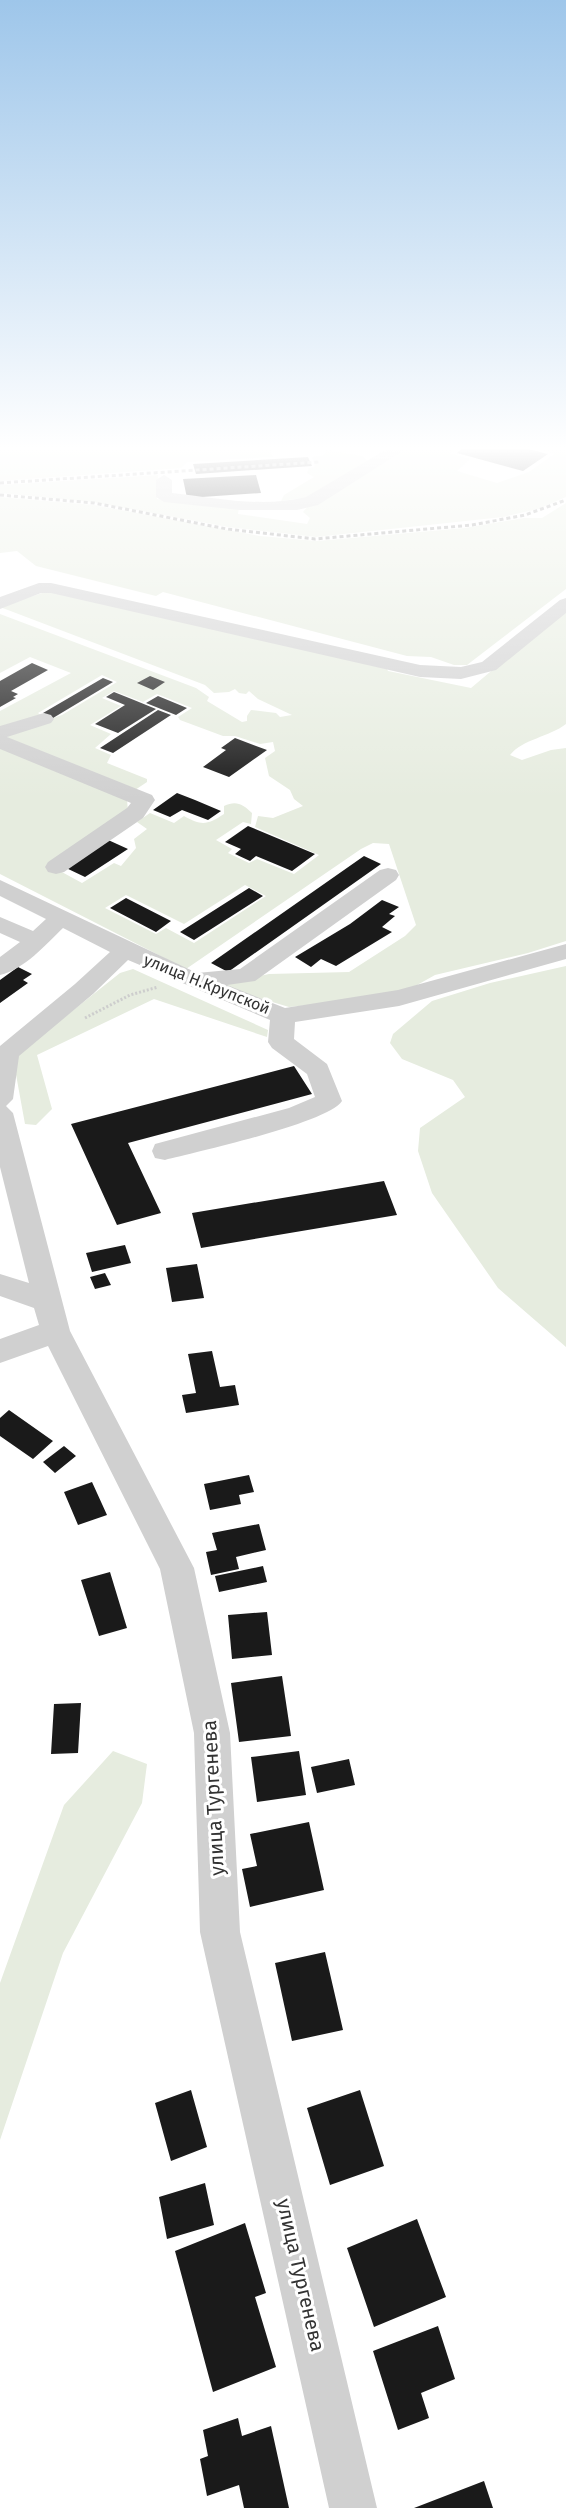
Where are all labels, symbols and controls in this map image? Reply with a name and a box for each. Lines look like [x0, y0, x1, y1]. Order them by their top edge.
street label: улица Н.Крупской [141, 950, 273, 1018]
street label: улица Тургенева [197, 1719, 229, 1877]
street label: улица Тургенева [272, 2196, 330, 2354]

